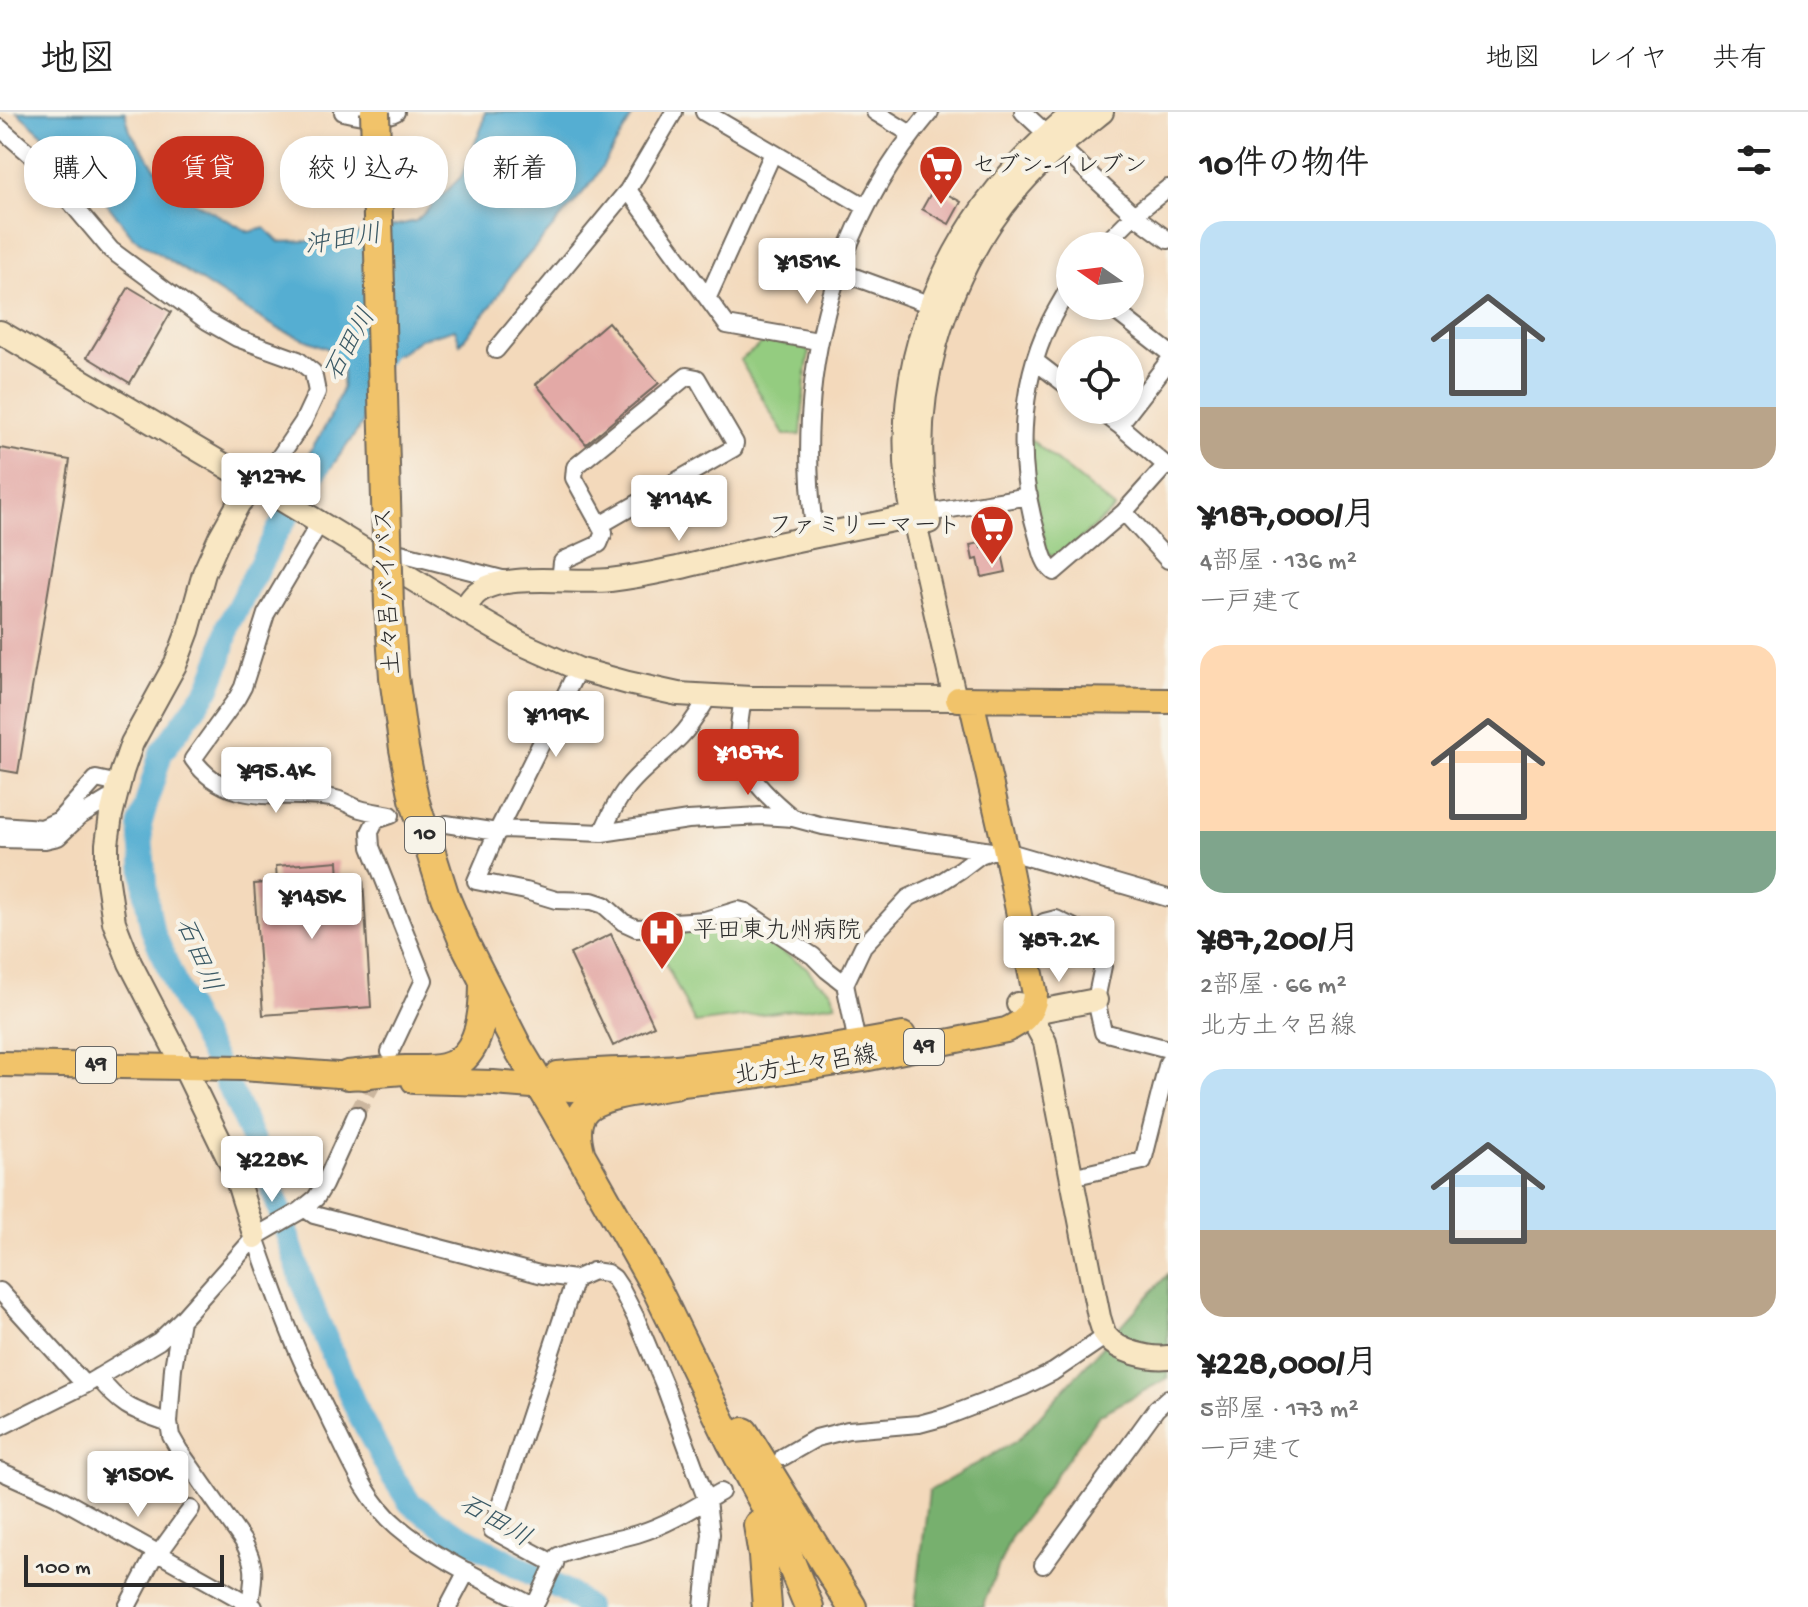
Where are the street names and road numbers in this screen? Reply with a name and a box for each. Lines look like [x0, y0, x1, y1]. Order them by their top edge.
street label: 土々呂バイパス [371, 507, 409, 675]
road number: 10 [405, 817, 445, 853]
road number: 49 [904, 1029, 944, 1065]
street label: 北方土々呂線 [732, 1040, 879, 1093]
road number: 49 [76, 1047, 116, 1083]

